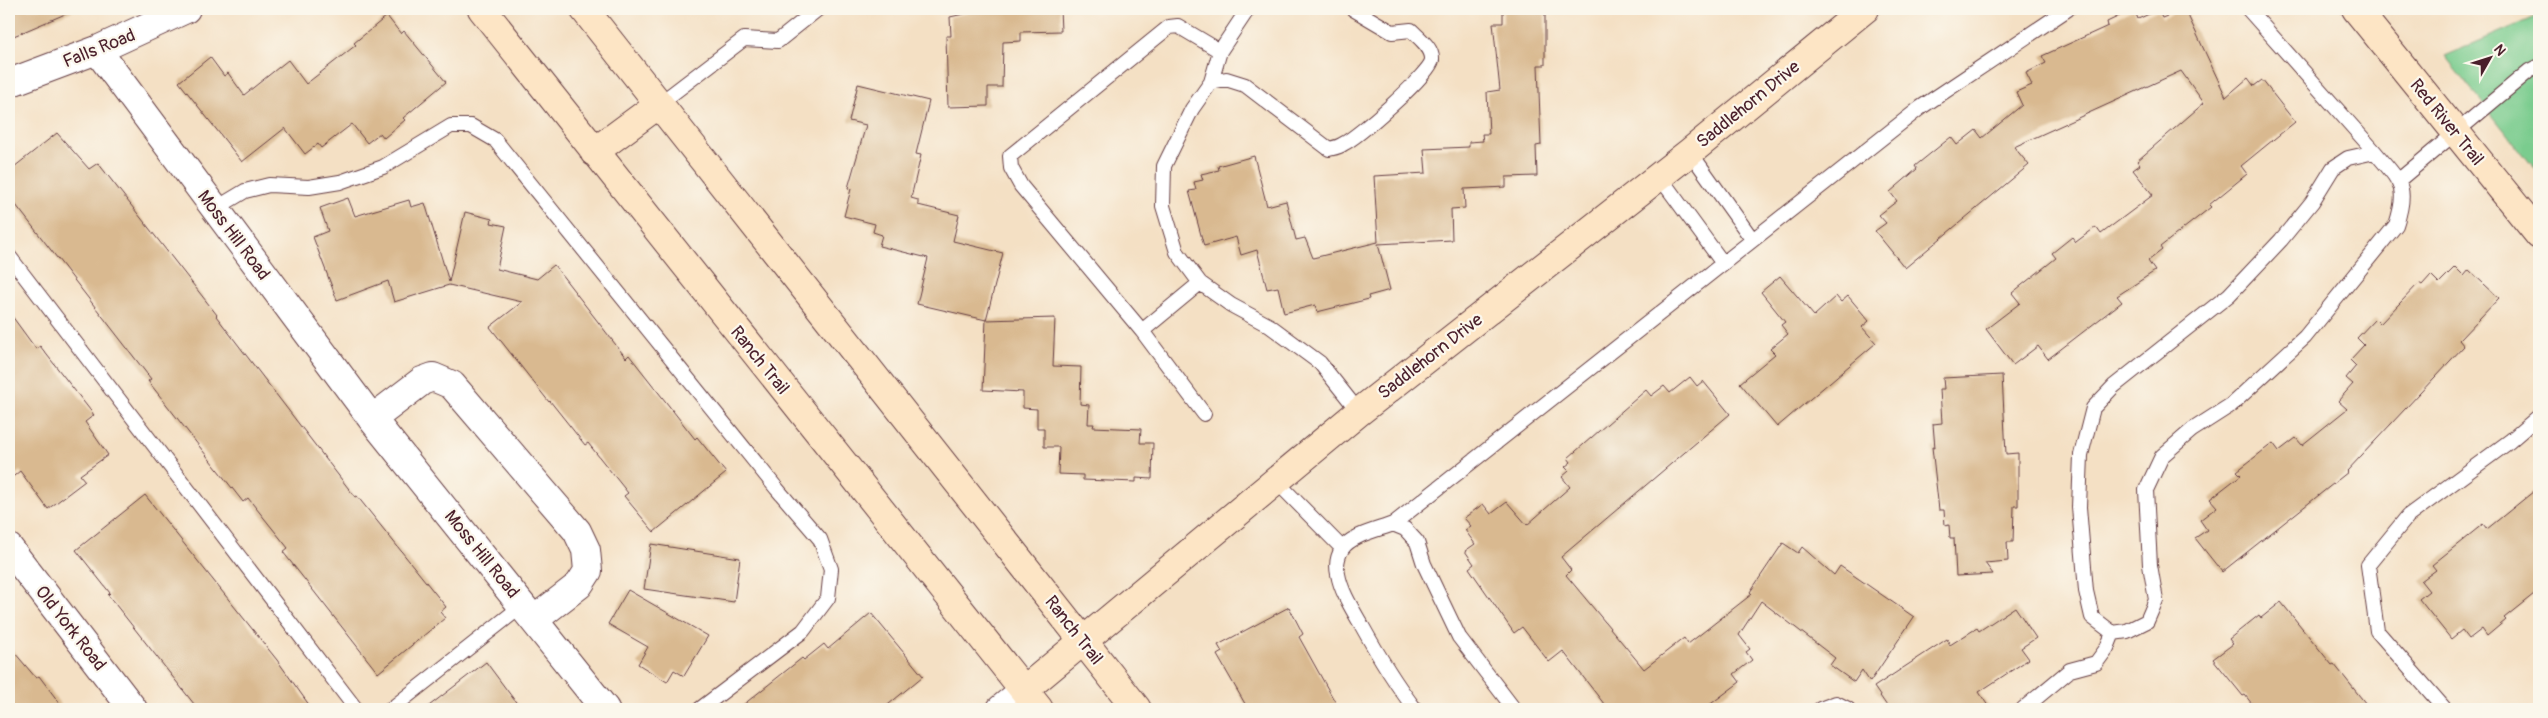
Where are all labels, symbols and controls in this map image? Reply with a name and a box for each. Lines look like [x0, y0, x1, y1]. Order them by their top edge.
street label: Falls Road [60, 24, 139, 73]
north arrow [2466, 32, 2516, 82]
text: N [2490, 41, 2509, 59]
street label: Saddlehorn Drive [1692, 56, 1805, 153]
street label: Red River Trail [2405, 74, 2489, 170]
street label: Moss Hill Road [192, 186, 275, 285]
street label: Saddlehorn Drive [1373, 308, 1487, 404]
street label: Ranch Trail [725, 321, 794, 399]
street label: Moss Hill Road [439, 506, 524, 603]
street label: Old York Road [30, 581, 111, 676]
street label: Ranch Trail [1039, 591, 1108, 670]

